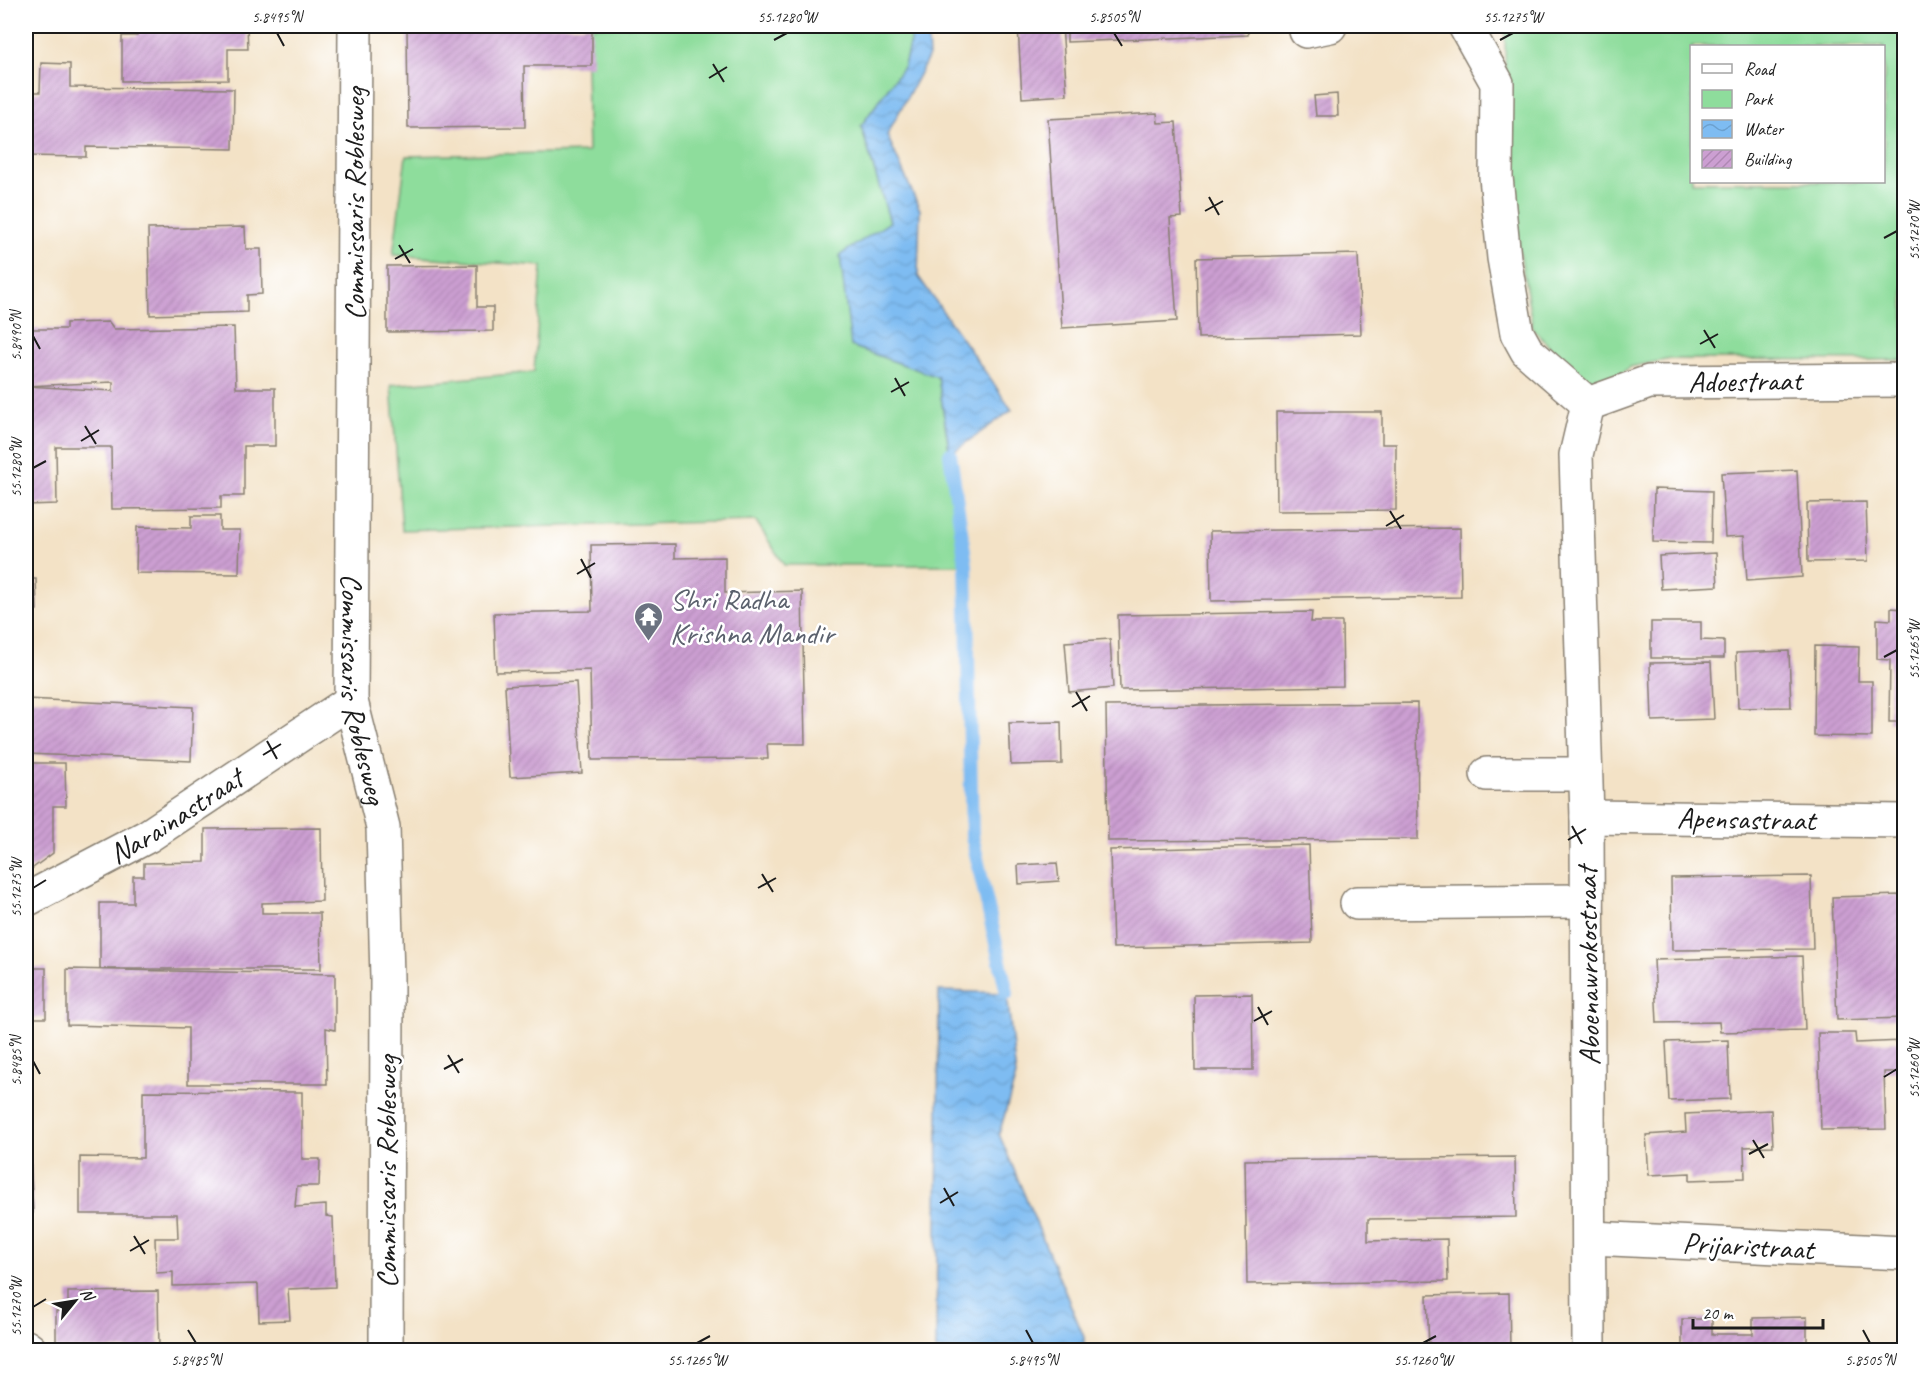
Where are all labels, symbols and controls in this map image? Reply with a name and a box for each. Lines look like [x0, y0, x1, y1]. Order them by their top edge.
text: 5.8495°N [252, 8, 305, 27]
text: 55.1280°W [758, 8, 819, 27]
text: 5.8505°N [1089, 8, 1142, 27]
text: 55.1275°W [1484, 8, 1545, 27]
legend [1690, 45, 1885, 183]
text: Road [1744, 58, 1777, 80]
street label: Commissaris Roblesweg [335, 85, 373, 320]
text: Park [1744, 88, 1774, 110]
text: Water [1744, 118, 1785, 140]
text: Building [1744, 148, 1793, 170]
text: 55.1270°W [1905, 199, 1924, 260]
text: 5.8490°N [7, 308, 26, 361]
street label: Adoestraat [1688, 361, 1805, 401]
text: 55.1280°W [7, 436, 26, 497]
street label: Commissaris Roblesweg [332, 574, 396, 810]
place label: Shri Radha Krishna Mandir [670, 580, 837, 652]
temple icon: Shri Radha Krishna Mandir [633, 600, 665, 642]
text: 55.1265°W [1905, 618, 1924, 679]
street label: Narainastraat [102, 757, 253, 872]
street label: Apensastraat [1677, 799, 1818, 839]
text: 55.1275°W [7, 856, 26, 917]
street label: Aboenawrokostraat [1567, 862, 1609, 1066]
text: 5.8485°N [7, 1033, 26, 1086]
text: 55.1260°W [1905, 1037, 1924, 1098]
street label: Commissaris Roblesweg [367, 1053, 405, 1288]
street label: Prijaristraat [1682, 1224, 1818, 1269]
north arrow [45, 1271, 105, 1331]
text: 55.1270°W [7, 1275, 26, 1336]
text: N [76, 1285, 100, 1306]
scale bar [1693, 1292, 1824, 1330]
text: 20 m [1702, 1302, 1735, 1324]
text: 5.8485°N [171, 1351, 224, 1370]
text: 55.1265°W [668, 1351, 729, 1370]
text: 5.8495°N [1008, 1351, 1061, 1370]
text: 55.1260°W [1394, 1351, 1455, 1370]
text: 5.8505°N [1845, 1351, 1898, 1370]

